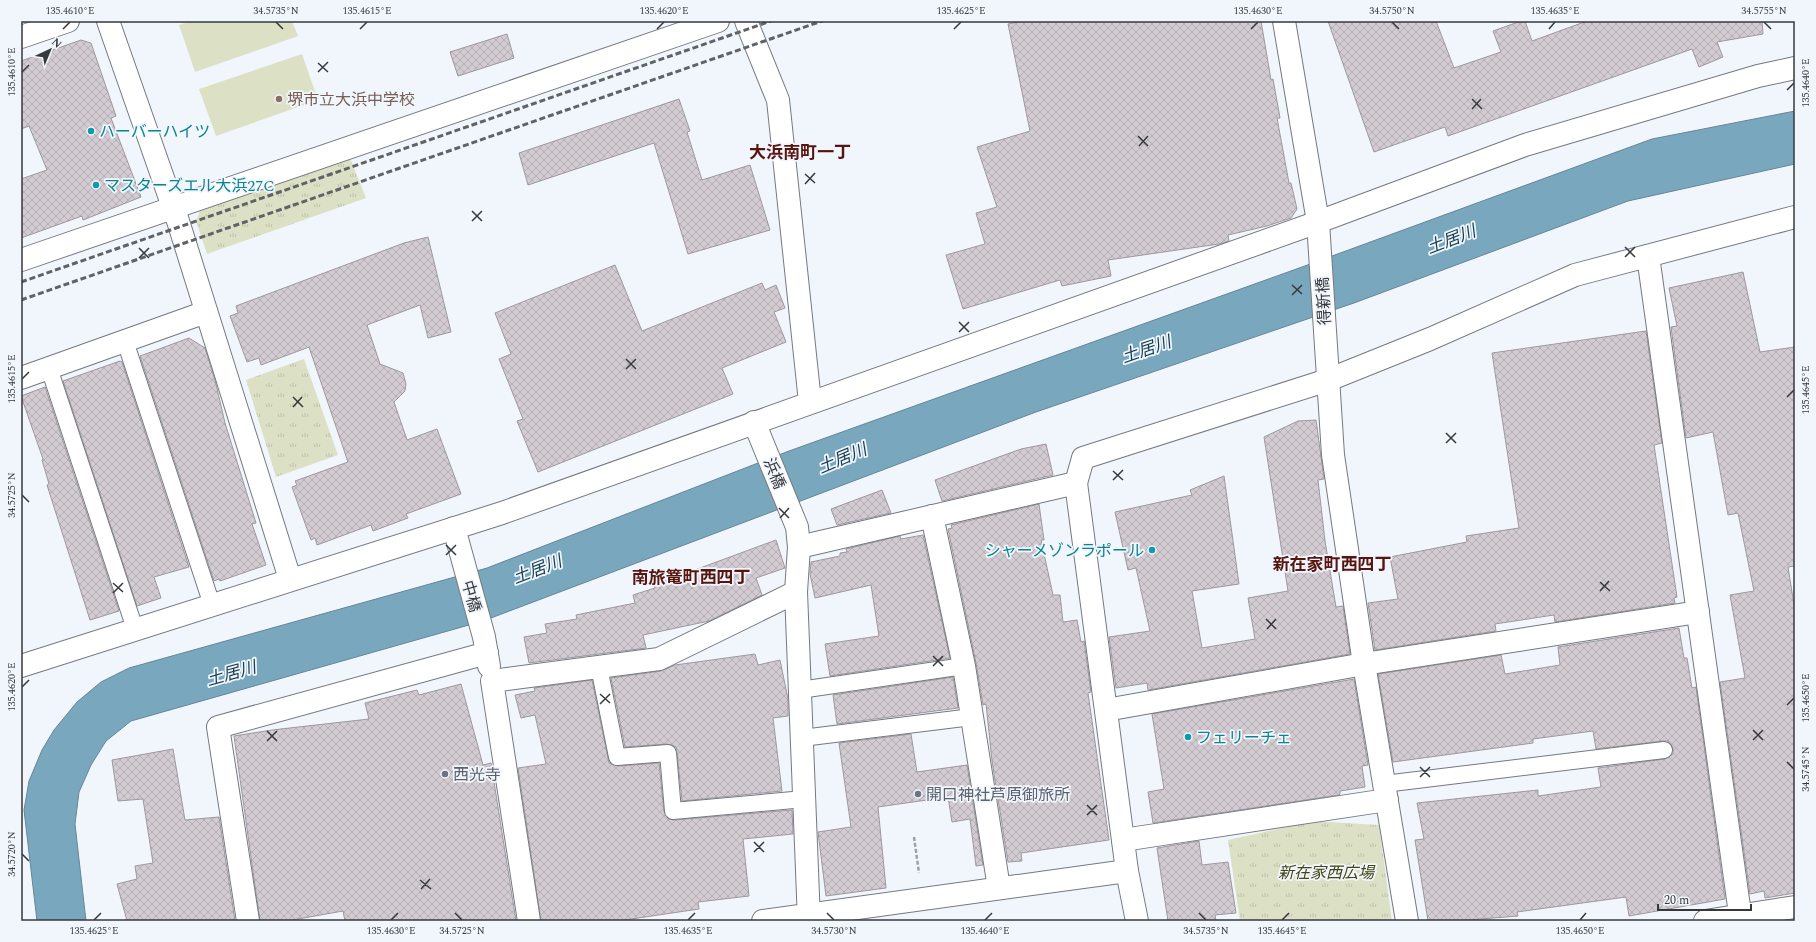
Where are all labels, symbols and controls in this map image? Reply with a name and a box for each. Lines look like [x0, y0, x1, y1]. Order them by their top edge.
text: 135.4610°E [45, 3, 95, 19]
text: 34.5735°N [253, 3, 299, 19]
text: 135.4615°E [342, 3, 392, 19]
text: 135.4620°E [639, 3, 689, 19]
text: 135.4625°E [936, 3, 986, 19]
text: 135.4630°E [1233, 3, 1283, 19]
text: 34.5750°N [1369, 3, 1415, 19]
text: 135.4635°E [1530, 3, 1580, 19]
text: 34.5755°N [1741, 3, 1787, 19]
north arrow [30, 30, 70, 70]
text: N [47, 34, 66, 52]
text: 135.4610°E [4, 47, 20, 97]
text: 135.4640°E [1798, 58, 1814, 108]
place label: 堺市立大浜中学校 [287, 88, 415, 112]
marker: 堺市立大浜中学校 [274, 94, 284, 104]
place label: ハーバーハイツ [99, 120, 210, 144]
marker: ハーバーハイツ [86, 126, 96, 136]
district label: 大浜南町一丁 [749, 140, 851, 166]
place label: マスターズエル大浜27C [104, 174, 275, 198]
marker: マスターズエル大浜27C [91, 180, 101, 190]
water label: 土居川 [1423, 218, 1482, 261]
street label: 得新橋 [1311, 276, 1337, 326]
water label: 土居川 [1118, 329, 1177, 371]
text: 135.4615°E [4, 354, 20, 404]
text: 135.4645°E [1798, 365, 1814, 415]
water label: 土居川 [814, 436, 873, 481]
street label: 浜橋 [757, 454, 791, 493]
text: 34.5725°N [4, 472, 20, 518]
place label: シャーメゾンラポール [985, 539, 1144, 563]
marker: シャーメゾンラポール [1147, 545, 1157, 555]
water label: 土居川 [509, 548, 568, 591]
district label: 新在家町西四丁 [1273, 552, 1392, 578]
district label: 南旅篭町西四丁 [632, 565, 751, 591]
street label: 中橋 [455, 578, 487, 615]
water label: 土居川 [203, 654, 261, 693]
text: 135.4620°E [4, 662, 20, 712]
text: 135.4650°E [1798, 673, 1814, 723]
place label: フェリーチェ [1196, 726, 1292, 750]
marker: フェリーチェ [1183, 732, 1193, 742]
text: 34.5745°N [1798, 746, 1814, 792]
place label: 西光寺 [453, 763, 501, 787]
marker: 西光寺 [440, 769, 450, 779]
place label: 開口神社芦原御旅所 [926, 783, 1070, 807]
marker: 開口神社芦原御旅所 [913, 789, 923, 799]
text: 34.5720°N [4, 831, 20, 877]
park label: 新在家西広場 [1278, 861, 1376, 885]
scale bar [1658, 886, 1751, 912]
text: 20 m [1664, 891, 1689, 910]
text: 135.4625°E [69, 923, 119, 939]
text: 135.4630°E [366, 923, 416, 939]
text: 34.5725°N [439, 923, 485, 939]
text: 135.4635°E [663, 923, 713, 939]
text: 34.5730°N [811, 923, 857, 939]
text: 135.4640°E [960, 923, 1010, 939]
text: 34.5735°N [1183, 923, 1229, 939]
text: 135.4645°E [1257, 923, 1307, 939]
text: 135.4650°E [1555, 923, 1605, 939]

